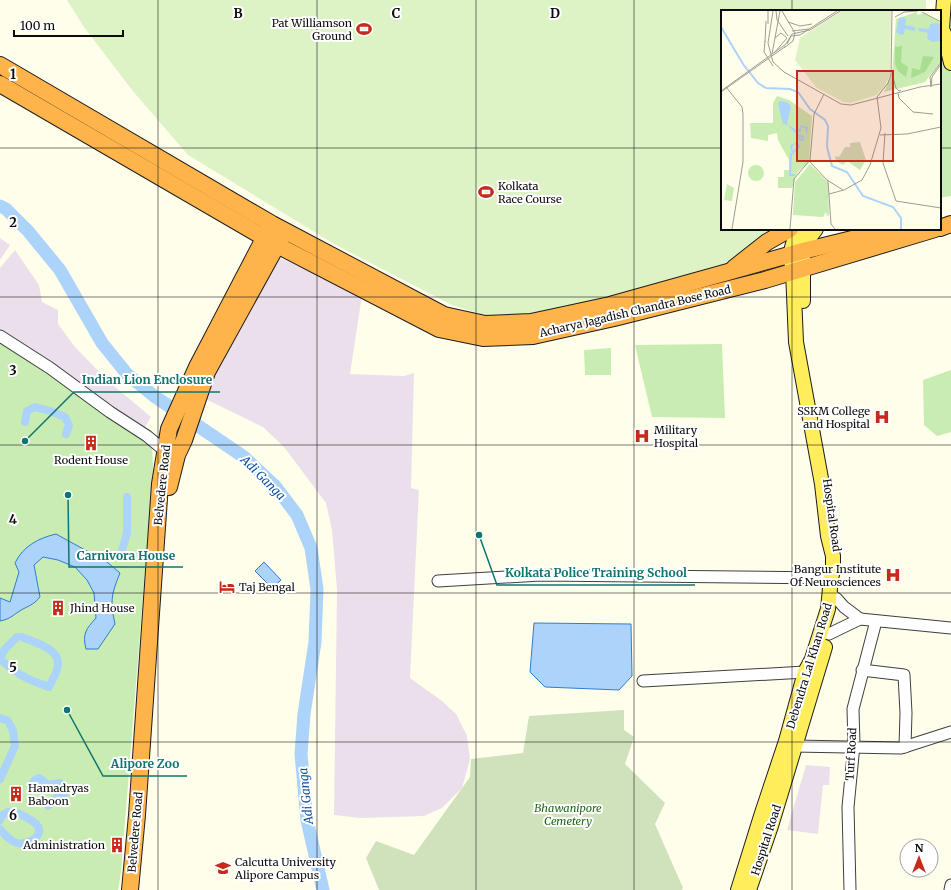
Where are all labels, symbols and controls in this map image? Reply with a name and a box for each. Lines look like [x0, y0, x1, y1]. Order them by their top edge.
text: B [233, 5, 243, 22]
text: C [392, 5, 401, 22]
text: D [550, 5, 560, 22]
inset map [721, 10, 941, 230]
scale bar [14, 12, 123, 38]
place label: Pat Williamson Ground [272, 16, 353, 43]
text: 100 m [20, 18, 55, 33]
sports icon: Pat Williamson Ground [355, 20, 373, 38]
text: 1 [10, 66, 16, 83]
place label: Kolkata Race Course [498, 179, 562, 206]
sports icon: Kolkata Race Course [477, 183, 495, 201]
text: 2 [9, 214, 17, 231]
street label: Acharya Jagadish Chandra Bose Road [537, 282, 732, 340]
text: 3 [9, 362, 17, 379]
callout: Indian Lion Enclosure [74, 368, 220, 392]
text: Indian Lion Enclosure [82, 372, 213, 387]
place label: SSKM College and Hospital [797, 404, 871, 431]
hospital icon: SSKM College and Hospital [873, 408, 891, 426]
place label: Military Hospital [654, 423, 699, 450]
hospital icon: Military Hospital [633, 427, 651, 445]
building icon: Rodent House [82, 434, 100, 452]
street label: Belvedere Road [151, 444, 173, 526]
water label: Adi Ganga [237, 452, 289, 503]
place label: Rodent House [54, 453, 128, 467]
street label: Hospital Road [820, 478, 844, 553]
text: 4 [9, 511, 18, 528]
callout: Carnivora House [69, 543, 183, 567]
text: Carnivora House [77, 548, 176, 563]
callout: Kolkata Police Training School [497, 561, 695, 585]
place label: Bangur Institute Of Neurosciences [790, 562, 881, 589]
text: Kolkata Police Training School [505, 565, 687, 580]
hospital icon: Bangur Institute Of Neurosciences [884, 566, 902, 584]
hotel icon: Taj Bengal [218, 578, 236, 596]
place label: Taj Bengal [239, 580, 295, 594]
building icon: Jhind House [49, 599, 67, 617]
place label: Jhind House [69, 601, 135, 615]
street label: Debendra Lal Khan Road [783, 601, 835, 731]
text: 5 [9, 659, 17, 676]
street label: Turf Road [843, 727, 859, 781]
callout: Alipore Zoo [103, 752, 187, 776]
text: Alipore Zoo [110, 756, 179, 771]
water label: Adi Ganga [295, 767, 316, 826]
place label: Hamadryas Baboon [28, 781, 89, 808]
building icon: Hamadryas Baboon [7, 785, 25, 803]
street label: Belvedere Road [125, 791, 146, 873]
park label: Bhawanipore Cemetery [534, 801, 602, 828]
street label: Hospital Road [748, 802, 784, 877]
text: 6 [9, 807, 17, 824]
building icon: Administration [108, 836, 126, 854]
place label: Administration [22, 838, 106, 852]
north arrow [899, 838, 939, 878]
text: N [915, 841, 924, 855]
place label: Calcutta University Alipore Campus [234, 855, 337, 882]
school or university icon: Calcutta University Alipore Campus [214, 859, 232, 877]

